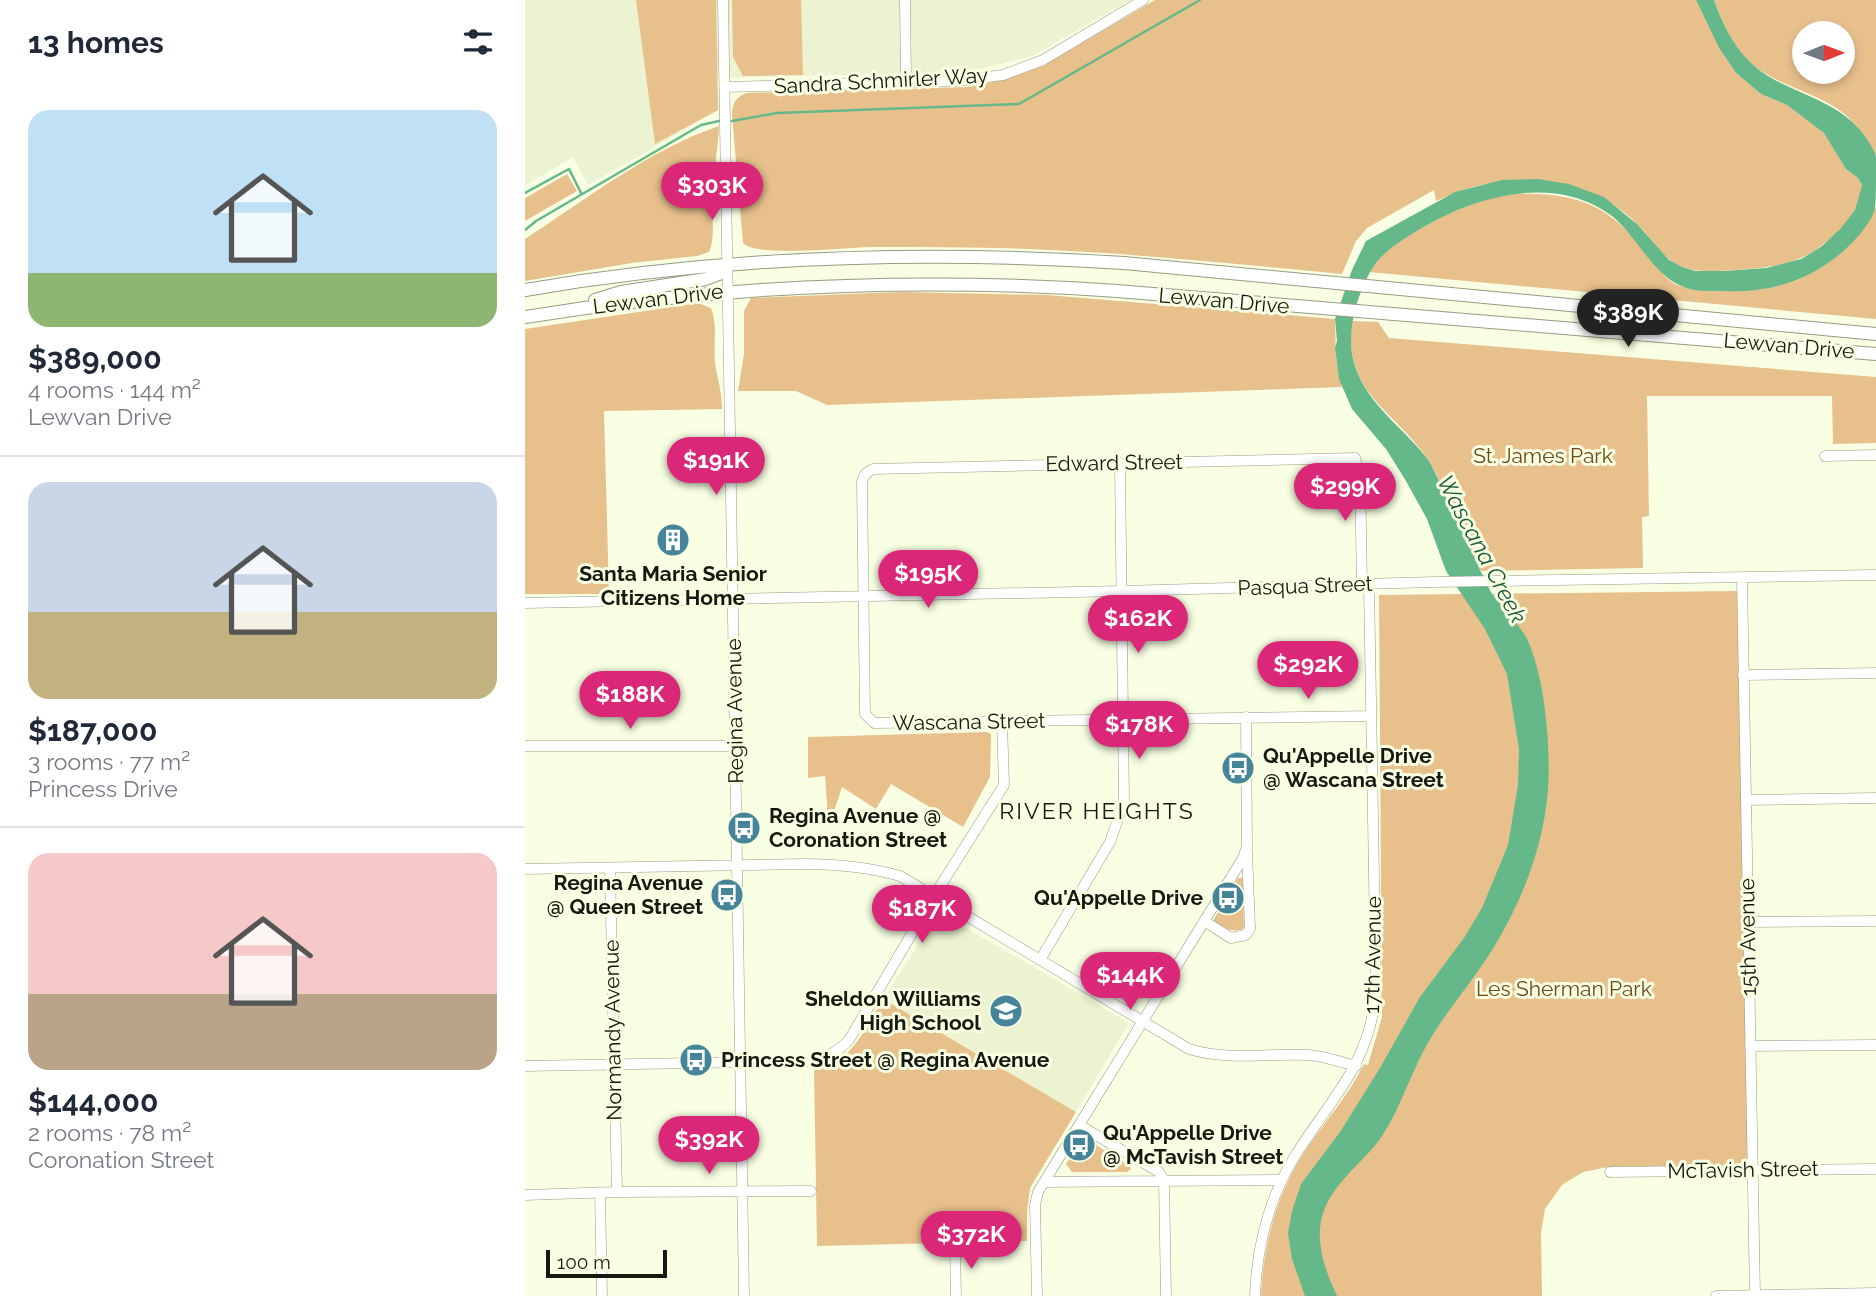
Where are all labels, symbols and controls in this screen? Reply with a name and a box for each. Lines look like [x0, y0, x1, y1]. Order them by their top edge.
north arrow [1792, 21, 1855, 84]
map controls [1792, 21, 1855, 84]
icon: filters [459, 23, 497, 61]
text: 13 homes [28, 25, 164, 60]
street label: Sandra Schmirler Way [773, 62, 989, 99]
icon: home [200, 155, 326, 281]
pin: $303K [663, 162, 761, 222]
text: $303K [677, 171, 747, 198]
street label: Lewvan Drive [591, 278, 725, 319]
street label: Lewvan Drive [1158, 282, 1290, 319]
pin: $389K [1579, 290, 1677, 349]
text: $389K [1593, 298, 1663, 325]
street label: Lewvan Drive [1723, 327, 1855, 364]
text: $389,000 [28, 341, 162, 376]
text: 4 rooms · 144 m² [28, 376, 201, 403]
text: Lewvan Drive [28, 403, 172, 430]
pin: $191K [667, 438, 765, 497]
park label: St. James Park [1473, 443, 1613, 468]
text: $191K [683, 446, 749, 473]
street label: Edward Street [1045, 449, 1183, 476]
pin: $299K [1296, 463, 1394, 523]
water label: Wascana Creek [1432, 470, 1533, 627]
text: $299K [1310, 472, 1380, 499]
building icon: Santa Maria Senior Citizens Home [654, 521, 692, 559]
icon: home [200, 527, 326, 653]
pin: $195K [879, 550, 977, 610]
text: $195K [894, 559, 962, 586]
place label: Santa Maria Senior Citizens Home [579, 561, 767, 610]
street label: Pasqua Street [1237, 571, 1373, 600]
pin: $162K [1089, 596, 1187, 655]
text: $162K [1104, 604, 1172, 631]
street label: Regina Avenue [721, 638, 748, 784]
pin: $292K [1259, 642, 1357, 701]
text: $292K [1273, 650, 1343, 677]
pin: $188K [581, 672, 679, 731]
text: $188K [595, 680, 665, 707]
pin: $178K [1090, 702, 1188, 761]
street label: Wascana Street [892, 708, 1046, 735]
text: $178K [1105, 710, 1173, 737]
text: $187,000 [28, 713, 157, 748]
place label: Qu'Appelle Drive @ Wascana Street [1263, 743, 1444, 792]
text: 3 rooms · 77 m² [28, 748, 190, 775]
bus stop icon: Qu'Appelle Drive @ Wascana Street [1219, 749, 1257, 787]
text: Princess Drive [28, 775, 178, 802]
district label: RIVER HEIGHTS [999, 797, 1195, 824]
place label: Regina Avenue @ Coronation Street [769, 803, 947, 852]
bus stop icon: Regina Avenue @ Coronation Street [725, 809, 763, 847]
place label: Regina Avenue @ Queen Street [547, 870, 703, 919]
bus stop icon: Regina Avenue @ Queen Street [708, 876, 746, 914]
street label: 15th Avenue [1734, 878, 1761, 996]
bus stop icon: Qu'Appelle Drive [1209, 879, 1247, 917]
place label: Qu'Appelle Drive [1034, 885, 1203, 910]
pin: $187K [873, 886, 971, 945]
text: $187K [888, 894, 956, 921]
street label: 17th Avenue [1359, 896, 1386, 1014]
icon: home [200, 898, 326, 1024]
street label: Normandy Avenue [598, 939, 627, 1121]
pin: $144K [1081, 953, 1179, 1012]
text: $144K [1096, 961, 1164, 988]
park label: Les Sherman Park [1476, 976, 1652, 1001]
place label: Sheldon Williams High School [805, 986, 981, 1035]
school or university icon: Sheldon Williams High School [987, 992, 1025, 1030]
bus stop icon: Princess Street @ Regina Avenue [677, 1041, 715, 1079]
place label: Princess Street @ Regina Avenue [721, 1047, 1050, 1072]
text: $144,000 [28, 1084, 158, 1119]
pin: $392K [660, 1116, 758, 1176]
text: 2 rooms · 78 m² [28, 1119, 191, 1146]
place label: Qu'Appelle Drive @ McTavish Street [1103, 1120, 1283, 1169]
text: $392K [674, 1125, 744, 1152]
bus stop icon: Qu'Appelle Drive @ McTavish Street [1060, 1126, 1098, 1164]
text: Coronation Street [28, 1146, 214, 1173]
street label: McTavish Street [1667, 1156, 1819, 1183]
pin: $372K [922, 1212, 1020, 1271]
text: $372K [937, 1220, 1005, 1247]
scale bar [546, 1247, 667, 1279]
text: 100 m [557, 1251, 611, 1273]

